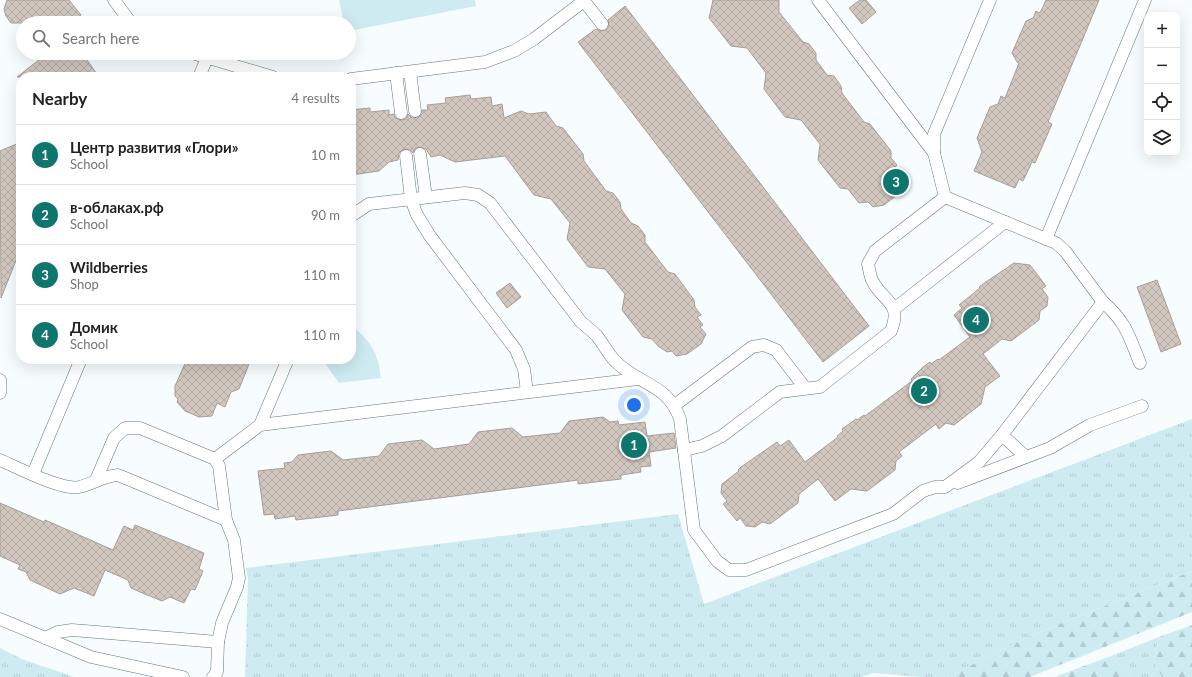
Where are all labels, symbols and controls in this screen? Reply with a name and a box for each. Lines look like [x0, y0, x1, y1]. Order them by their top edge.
map controls [1144, 12, 1180, 156]
button: + [1144, 12, 1180, 48]
search box [16, 16, 356, 60]
icon: search [30, 27, 52, 49]
text: Search here [62, 29, 139, 47]
button: − [1144, 48, 1180, 84]
button: locate [1144, 84, 1180, 120]
text: Nearby [32, 88, 87, 109]
text: 4 results [292, 90, 340, 106]
button: layers [1144, 120, 1180, 156]
text: Центр развития «Глори» [70, 138, 239, 156]
text: 1 [41, 147, 49, 163]
text: 10 m [311, 147, 340, 163]
text: School [70, 156, 108, 172]
pin: 3 [883, 167, 909, 197]
text: в-облаках.рф [70, 198, 164, 216]
text: 2 [41, 207, 49, 223]
text: 90 m [311, 207, 340, 223]
text: School [70, 216, 108, 232]
text: Wildberries [70, 258, 148, 276]
text: 3 [41, 267, 49, 283]
text: 110 m [303, 267, 340, 283]
text: Shop [70, 276, 99, 292]
pin: 4 [963, 305, 989, 335]
text: Домик [70, 318, 118, 336]
text: 4 [41, 327, 49, 343]
text: 110 m [303, 327, 340, 343]
text: School [70, 336, 108, 352]
pin: 2 [911, 376, 937, 406]
your location [624, 395, 644, 415]
pin: 1 [621, 430, 647, 460]

